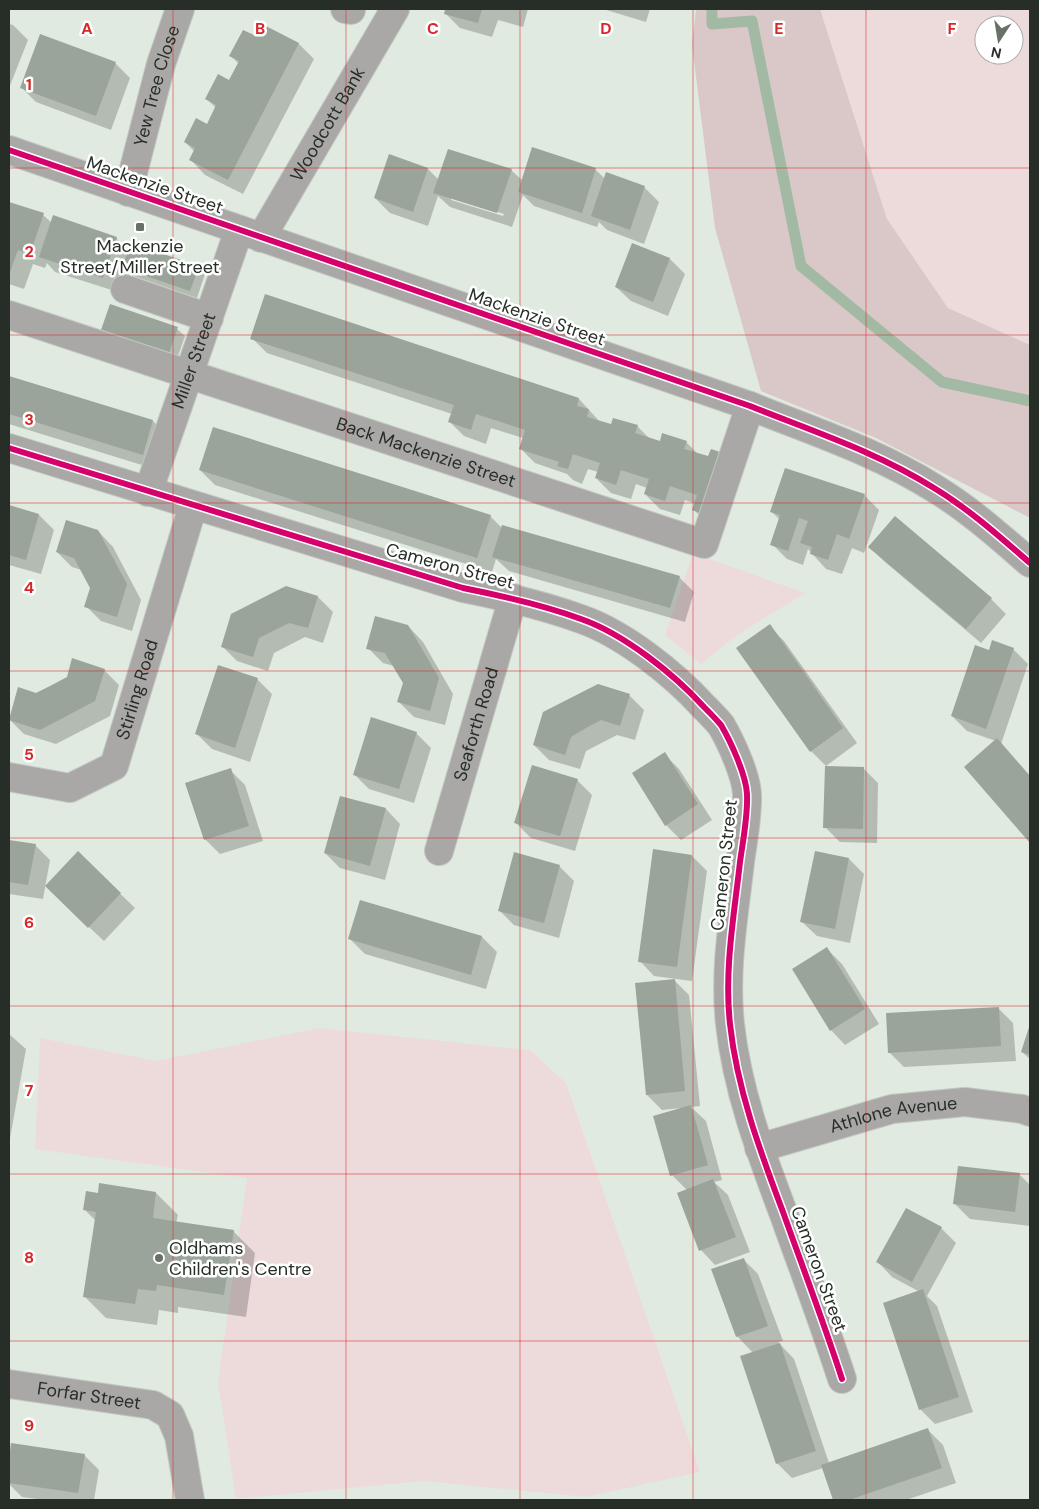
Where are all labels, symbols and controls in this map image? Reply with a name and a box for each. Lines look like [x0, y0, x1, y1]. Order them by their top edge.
north arrow [974, 15, 1024, 65]
text: A [81, 18, 93, 39]
text: B [255, 18, 265, 39]
text: C [427, 18, 439, 39]
text: D [600, 18, 612, 39]
text: E [774, 18, 784, 39]
text: F [948, 18, 957, 39]
street label: Yew Tree Close [128, 22, 185, 149]
text: N [989, 43, 1003, 63]
street label: Woodcott Bank [285, 62, 371, 186]
text: 1 [26, 74, 32, 95]
street label: Mackenzie Street [84, 150, 226, 220]
marker: Mackenzie Street/Miller Street [134, 221, 146, 233]
place label: Mackenzie Street/Miller Street [60, 234, 220, 279]
text: 2 [24, 241, 34, 262]
street label: Mackenzie Street [466, 282, 608, 352]
street label: Miller Street [166, 309, 221, 412]
text: 3 [24, 409, 34, 430]
street label: Back Mackenzie Street [333, 412, 519, 493]
street label: Cameron Street [383, 537, 517, 595]
text: 4 [24, 577, 34, 598]
street label: Stirling Road [111, 636, 164, 743]
street label: Seaforth Road [448, 664, 504, 784]
text: 5 [24, 744, 34, 765]
street label: Cameron Street [705, 798, 743, 932]
text: 6 [24, 912, 34, 933]
text: 7 [25, 1080, 34, 1101]
street label: Athlone Avenue [827, 1091, 958, 1139]
street label: Cameron Street [785, 1203, 853, 1335]
place label: Oldhams Children's Centre [169, 1236, 312, 1281]
text: 8 [24, 1247, 34, 1268]
marker: Oldhams Children's Centre [153, 1252, 165, 1264]
street label: Forfar Street [36, 1376, 143, 1415]
text: 9 [24, 1415, 34, 1436]

